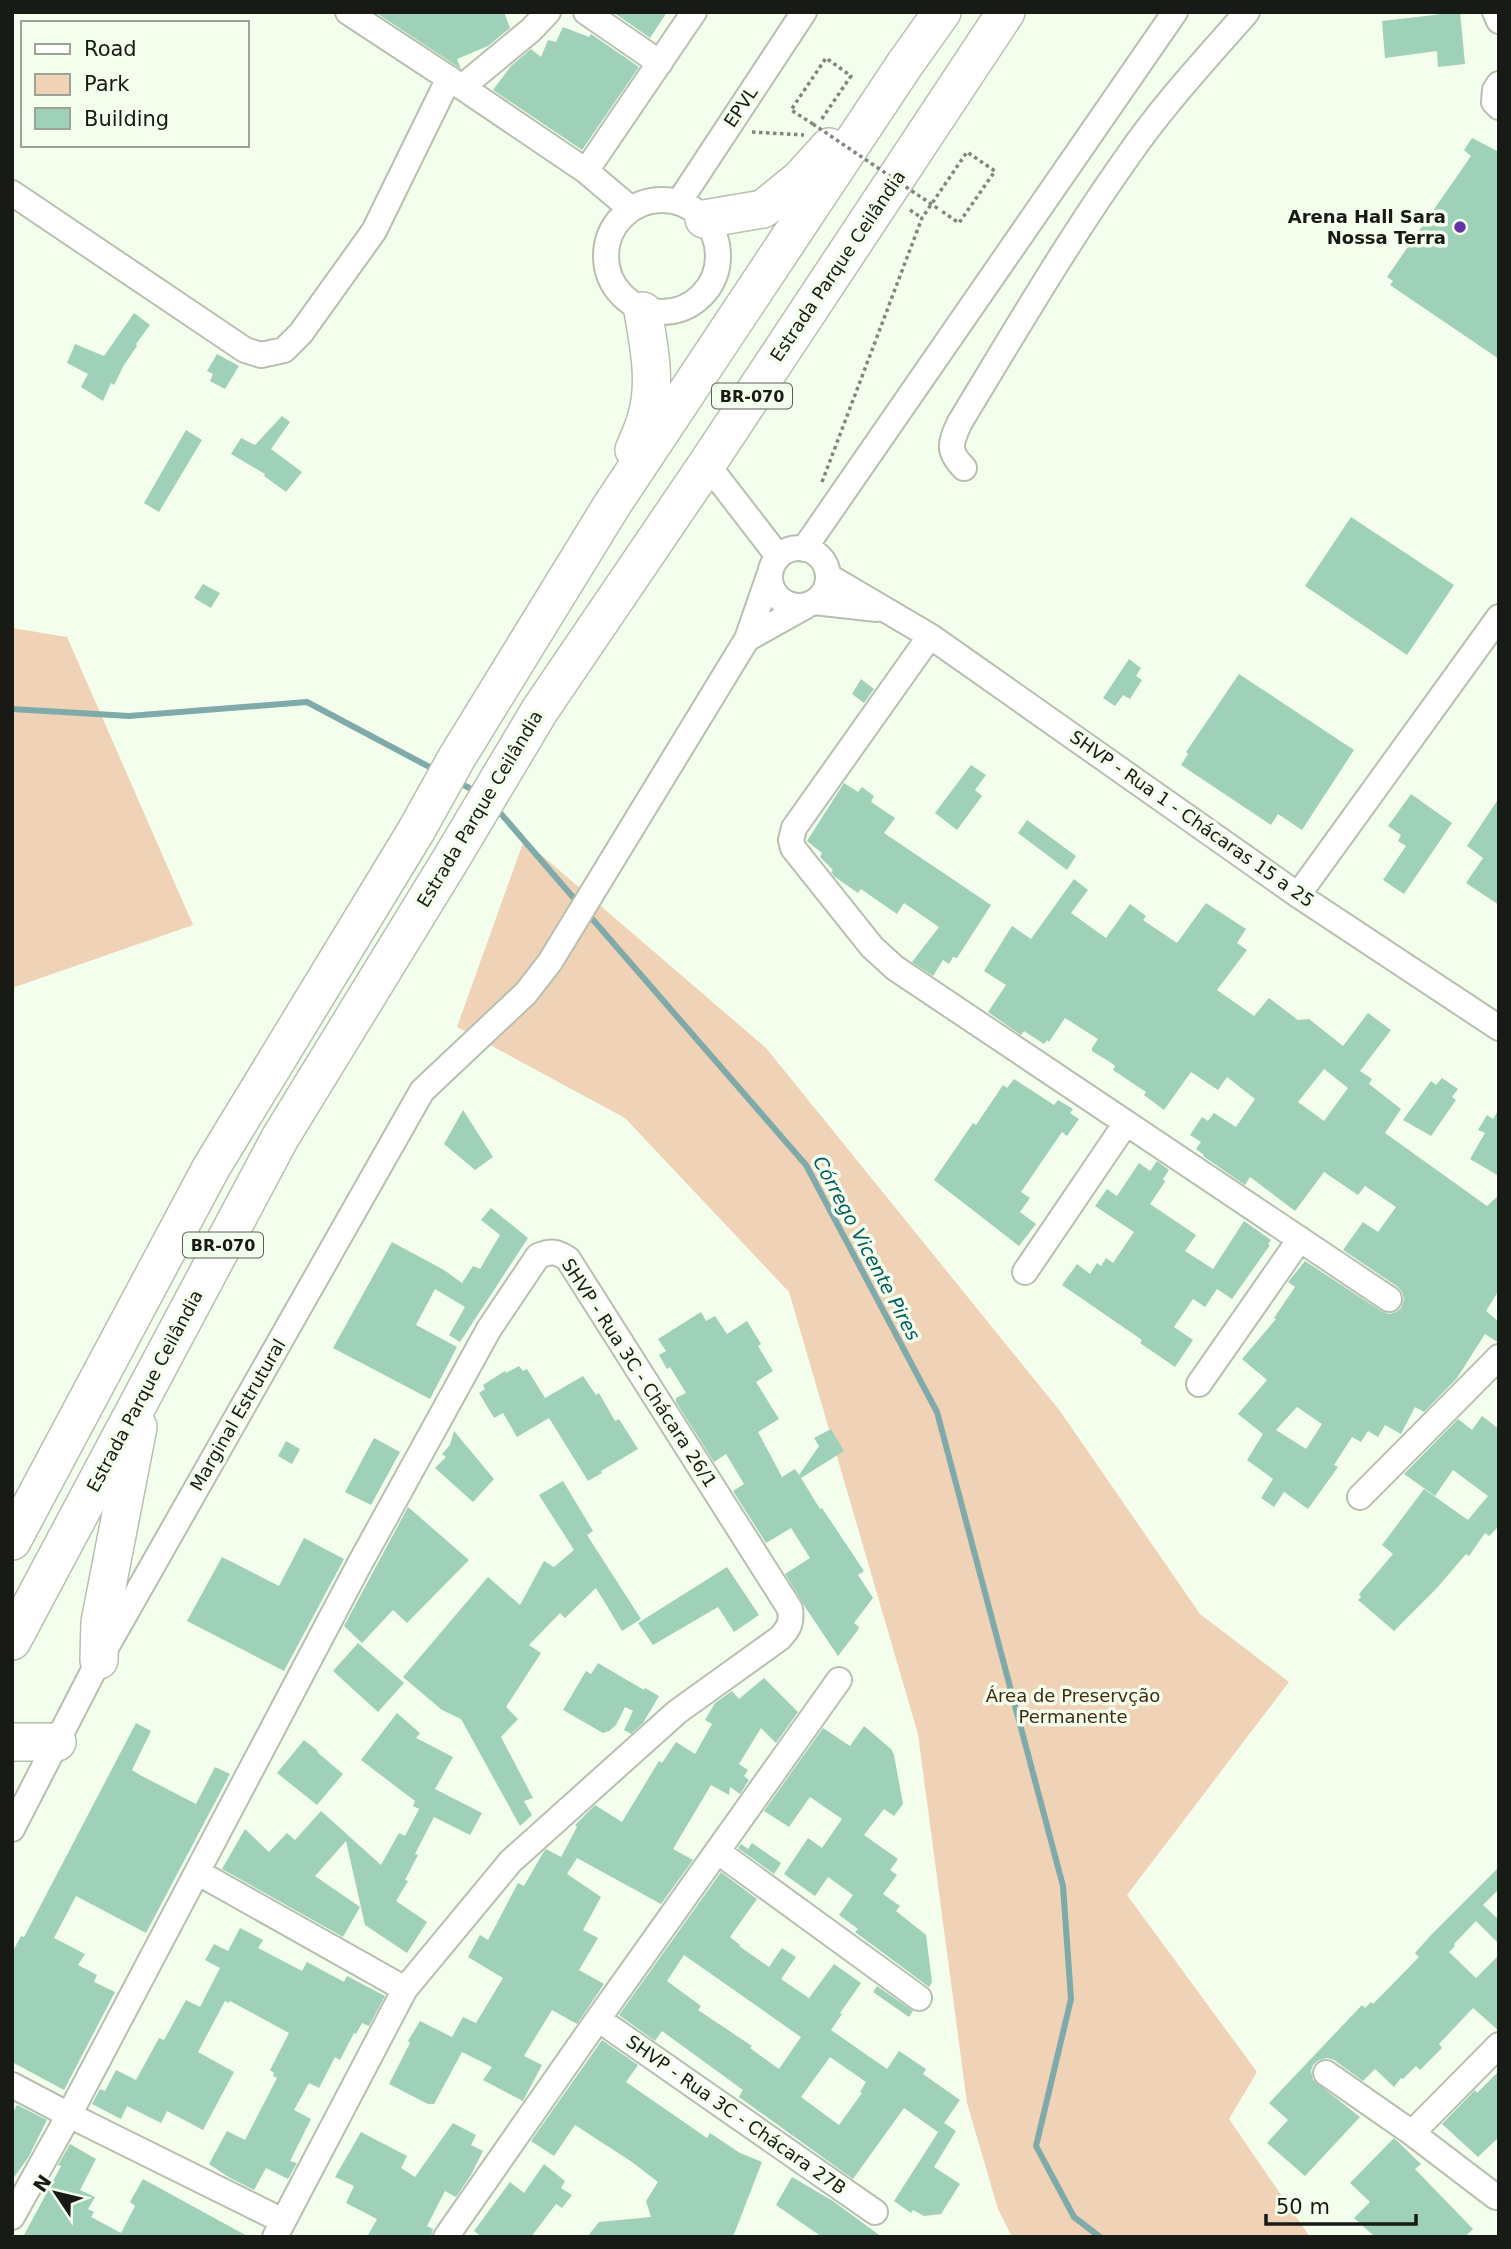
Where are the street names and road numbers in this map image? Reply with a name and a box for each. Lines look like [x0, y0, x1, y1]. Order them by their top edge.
street label: EPVL [719, 82, 762, 131]
street label: Estrada Parque Ceilândia [766, 166, 909, 365]
road number: BR-070 [712, 384, 792, 408]
street label: Estrada Parque Ceilândia [412, 707, 547, 911]
street label: SHVP - Rua 1 - Chácaras 15 a 25 [1066, 726, 1318, 911]
road number: BR-070 [183, 1232, 263, 1258]
street label: SHVP - Rua 3C - Chácara 26/1 [558, 1254, 721, 1491]
street label: Estrada Parque Ceilândia [82, 1286, 207, 1495]
street label: Marginal Estrutural [186, 1335, 290, 1494]
street label: SHVP - Rua 3C - Chácara 27B [622, 2030, 850, 2199]

